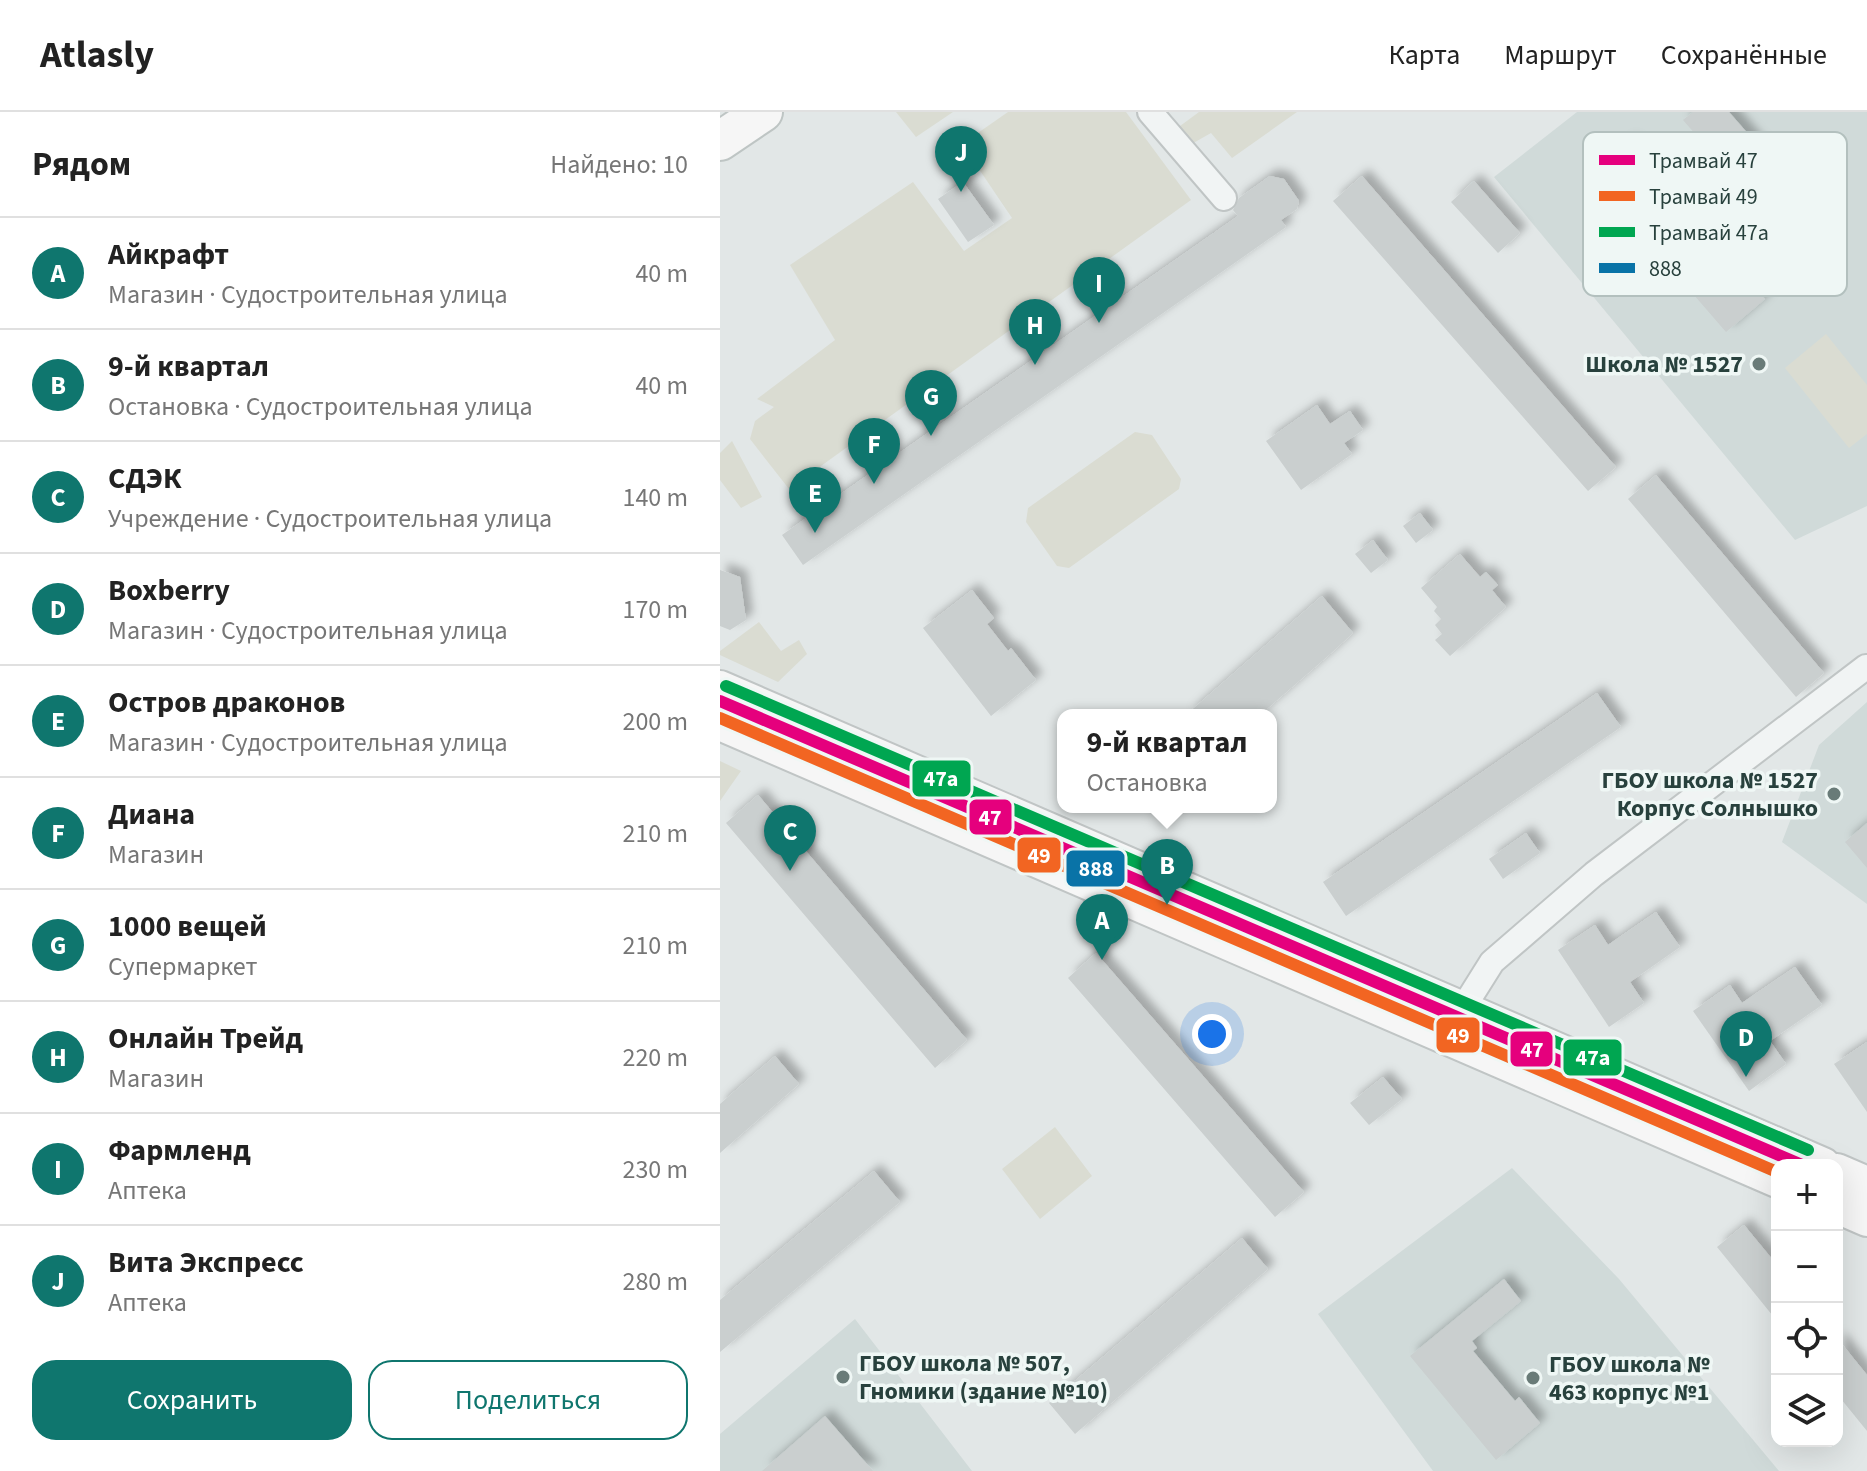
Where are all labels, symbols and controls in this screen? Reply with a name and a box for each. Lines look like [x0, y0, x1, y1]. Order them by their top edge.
text: Atlasly [40, 28, 154, 82]
text: Карта [1389, 35, 1460, 75]
text: Маршрут [1504, 35, 1617, 75]
text: Сохранённые [1661, 35, 1827, 75]
pin: J [935, 126, 987, 192]
legend [1583, 132, 1847, 296]
text: Рядом [32, 140, 131, 189]
text: Трамвай 47 [1649, 145, 1758, 177]
text: Найдено: 10 [550, 146, 688, 183]
text: Трамвай 49 [1649, 181, 1758, 213]
text: Трамвай 47а [1649, 217, 1769, 249]
text: Айкрафт [108, 233, 229, 276]
text: 888 [1649, 253, 1682, 285]
text: A [51, 255, 65, 292]
text: 40 m [635, 255, 688, 292]
pin: I [1073, 257, 1125, 323]
text: Магазин · Судостроительная улица [108, 276, 508, 313]
pin: H [1009, 299, 1061, 365]
text: 9-й квартал [108, 345, 269, 388]
place label: Школа № 1527 [1585, 347, 1743, 382]
marker: Школа № 1527 [1750, 355, 1768, 373]
text: B [50, 367, 66, 404]
text: 40 m [635, 367, 688, 404]
pin: G [905, 370, 957, 436]
text: Остановка · Судостроительная улица [108, 388, 533, 425]
pin: F [848, 418, 900, 484]
text: СДЭК [108, 457, 181, 500]
pin: E [789, 467, 841, 533]
text: C [50, 479, 66, 516]
text: 140 m [622, 479, 688, 516]
text: Учреждение · Судостроительная улица [108, 500, 552, 537]
text: Boxberry [108, 569, 230, 612]
text: D [50, 591, 66, 628]
text: 170 m [622, 591, 688, 628]
text: Магазин · Судостроительная улица [108, 612, 508, 649]
text: Остров драконов [108, 681, 345, 724]
text: E [51, 703, 65, 740]
text: 200 m [622, 703, 688, 740]
popup [1057, 709, 1277, 813]
text: 9-й квартал [1087, 721, 1247, 764]
text: Магазин · Судостроительная улица [108, 724, 508, 761]
line badge: 47а [911, 759, 972, 798]
text: 47а [924, 763, 958, 795]
place label: ГБОУ школа № 1527 Корпус Солнышко [1602, 763, 1818, 826]
text: Остановка [1087, 764, 1208, 801]
marker: ГБОУ школа № 1527 Корпус Солнышко [1825, 785, 1843, 803]
text: Диана [108, 793, 195, 836]
line badge: 47 [968, 798, 1013, 836]
text: 47 [978, 802, 1002, 834]
pin: C [764, 805, 816, 871]
text: F [51, 815, 65, 852]
text: 210 m [622, 815, 688, 852]
text: Магазин [108, 836, 204, 873]
line badge: 49 [1016, 836, 1062, 874]
pin: B [1141, 839, 1193, 905]
text: 49 [1027, 840, 1051, 872]
line badge: 888 [1065, 849, 1126, 888]
text: 888 [1079, 853, 1113, 885]
pin: A [1076, 894, 1128, 960]
text: 1000 вещей [108, 905, 267, 948]
text: G [50, 927, 66, 964]
text: 210 m [622, 927, 688, 964]
text: Супермаркет [108, 948, 257, 985]
pin: D [1720, 1011, 1772, 1077]
your location [1192, 1014, 1232, 1054]
line badge: 49 [1435, 1016, 1481, 1054]
text: Онлайн Трейд [108, 1017, 303, 1060]
text: 49 [1446, 1020, 1470, 1052]
line badge: 47 [1509, 1030, 1554, 1068]
text: 47 [1520, 1034, 1544, 1066]
line badge: 47а [1562, 1038, 1623, 1077]
text: H [49, 1039, 67, 1076]
text: 220 m [622, 1039, 688, 1076]
text: 47а [1576, 1042, 1610, 1074]
text: Магазин [108, 1060, 204, 1097]
text: Фармленд [108, 1129, 251, 1172]
text: I [54, 1151, 62, 1188]
text: 230 m [622, 1151, 688, 1188]
map controls [1771, 1159, 1843, 1447]
button: + [1771, 1159, 1843, 1231]
text: Аптека [108, 1172, 187, 1209]
button: − [1771, 1231, 1843, 1303]
text: Вита Экспресс [108, 1241, 304, 1284]
text: J [51, 1263, 65, 1300]
text: 280 m [622, 1263, 688, 1300]
text: Аптека [108, 1284, 187, 1321]
button: locate [1771, 1303, 1843, 1375]
place label: ГБОУ школа № 507, Гномики (здание №10) [859, 1346, 1108, 1409]
place label: ГБОУ школа № 463 корпус №1 [1549, 1347, 1710, 1410]
button: Сохранить [32, 1360, 352, 1440]
button: Поделиться [368, 1360, 688, 1440]
marker: ГБОУ школа № 507, Гномики (здание №10) [834, 1368, 852, 1386]
marker: ГБОУ школа № 463 корпус №1 [1524, 1369, 1542, 1387]
button: layers [1771, 1375, 1843, 1447]

